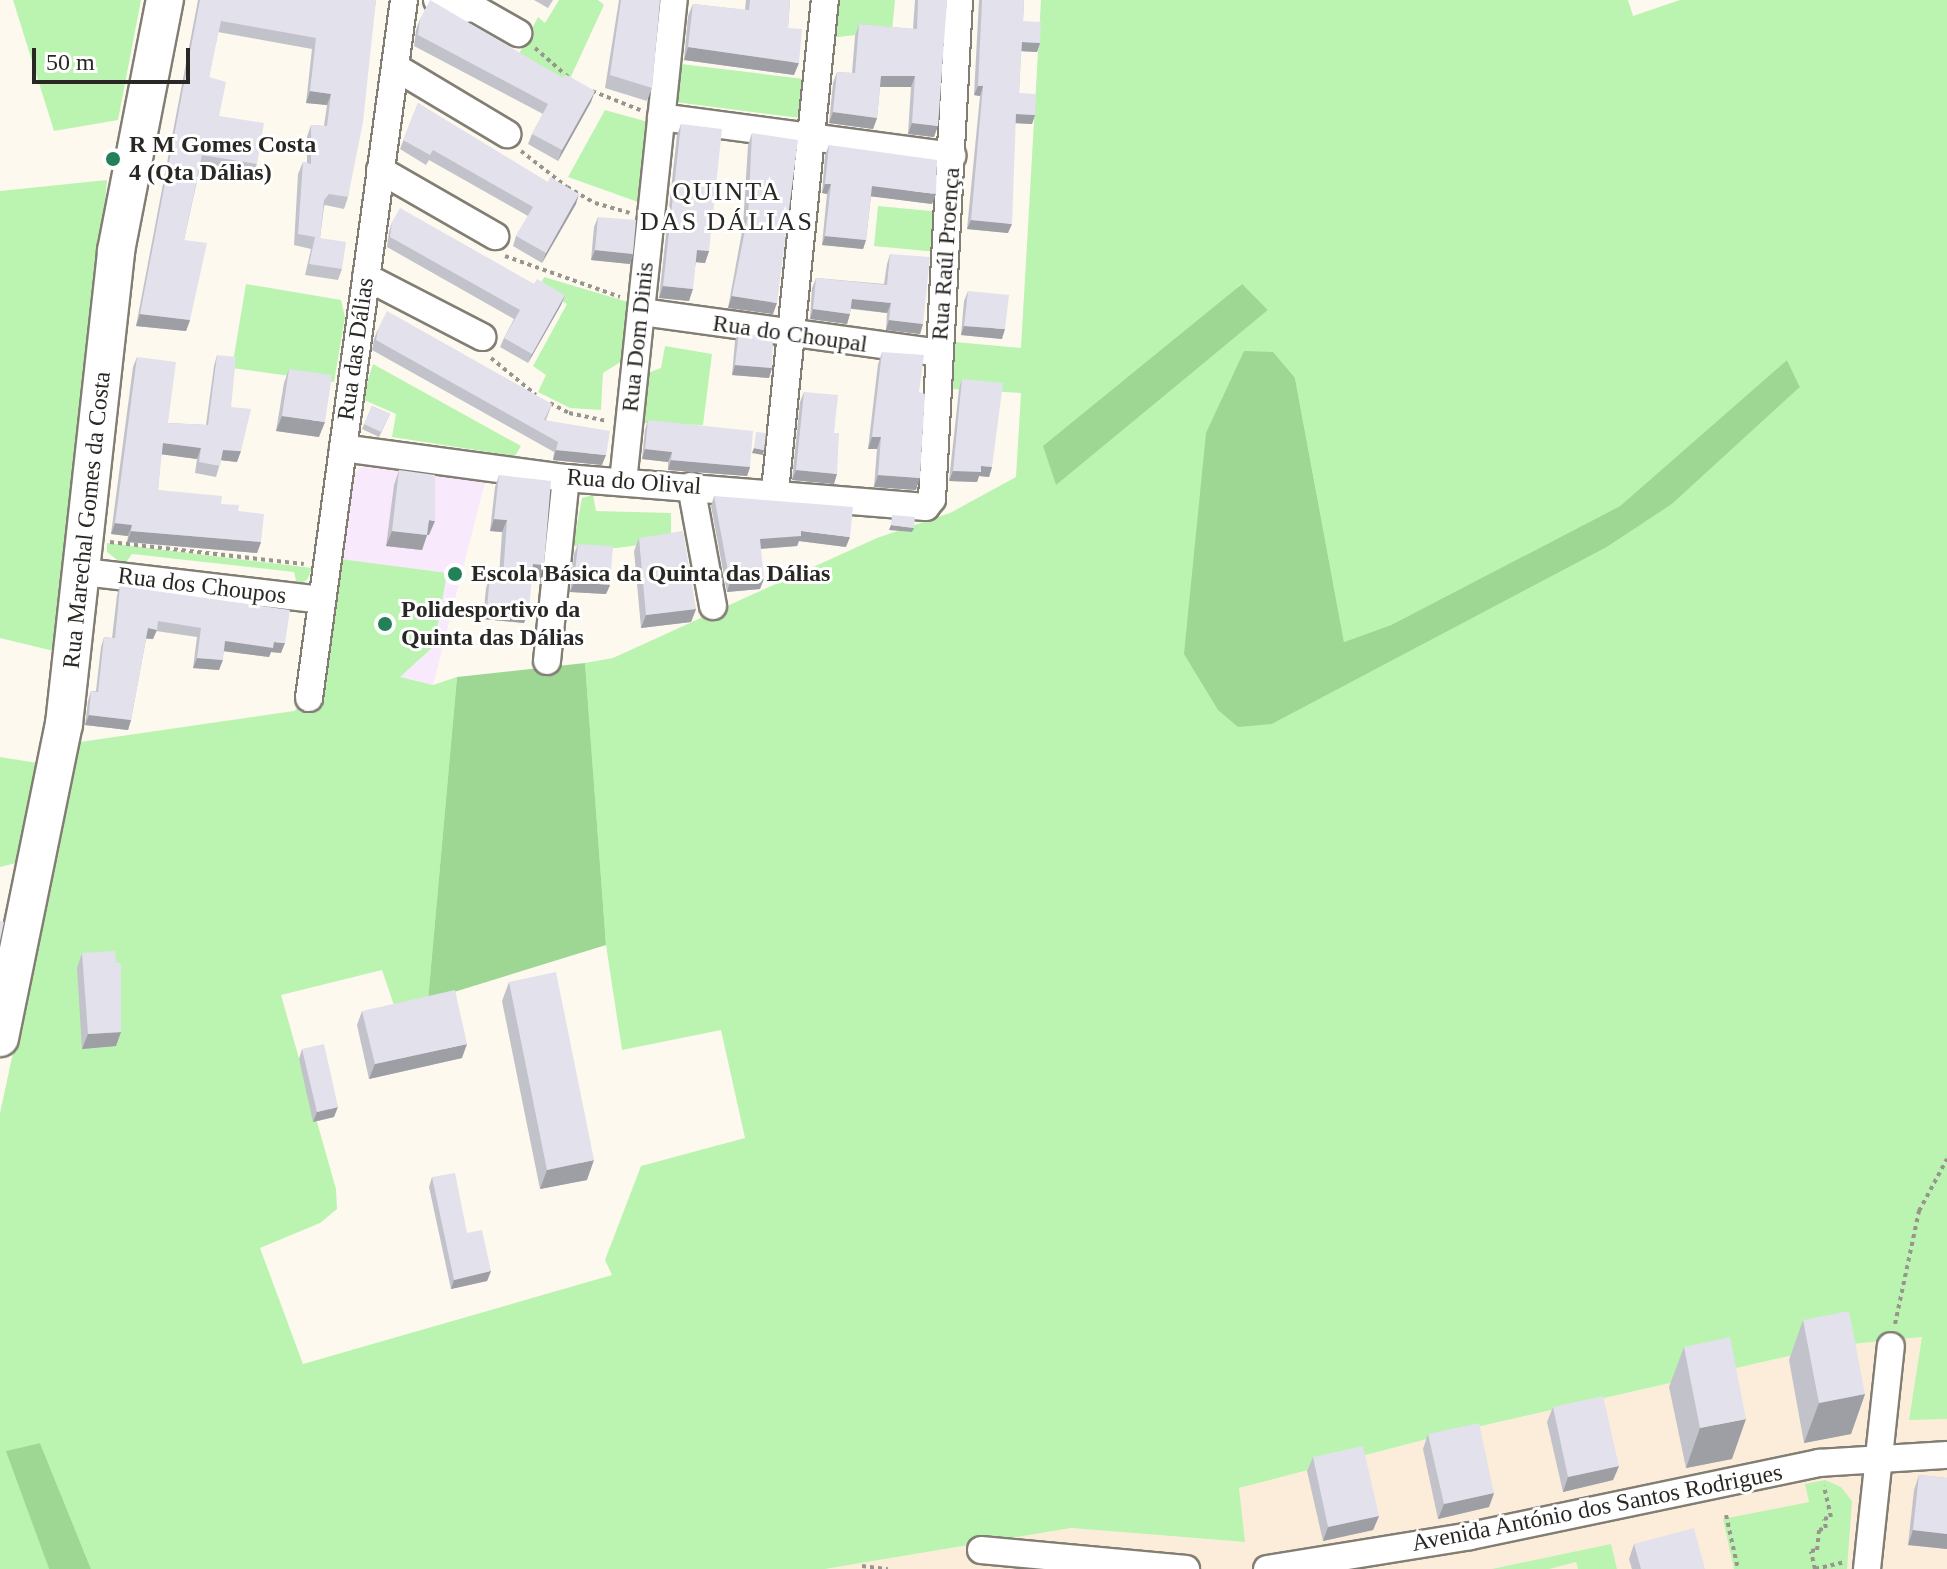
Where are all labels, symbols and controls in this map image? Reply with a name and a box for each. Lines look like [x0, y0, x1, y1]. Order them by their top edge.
scale bar [36, 32, 194, 82]
text: 50 m [46, 49, 95, 75]
place label: R M Gomes Costa 4 (Qta Dálias) [129, 131, 316, 187]
marker: R M Gomes Costa 4 (Qta Dálias) [104, 150, 122, 168]
street label: Rua Raúl Proença [926, 167, 966, 341]
district label: QUINTA DAS DÁLIAS [640, 176, 814, 238]
street label: Rua Dom Dinis [616, 261, 660, 413]
street label: Rua das Dálias [332, 276, 380, 422]
street label: Rua do Choupal [711, 309, 869, 359]
street label: Rua Marechal Gomes da Costa [57, 370, 117, 670]
street label: Rua do Olival [566, 463, 702, 501]
place label: Escola Básica da Quinta das Dálias [471, 560, 830, 588]
street label: Rua dos Choupos [116, 561, 288, 611]
marker: Escola Básica da Quinta das Dálias [446, 565, 464, 583]
place label: Polidesportivo da Quinta das Dálias [401, 596, 584, 652]
marker: Polidesportivo da Quinta das Dálias [376, 615, 394, 633]
street label: Avenida António dos Santos Rodrigues [1409, 1458, 1785, 1558]

